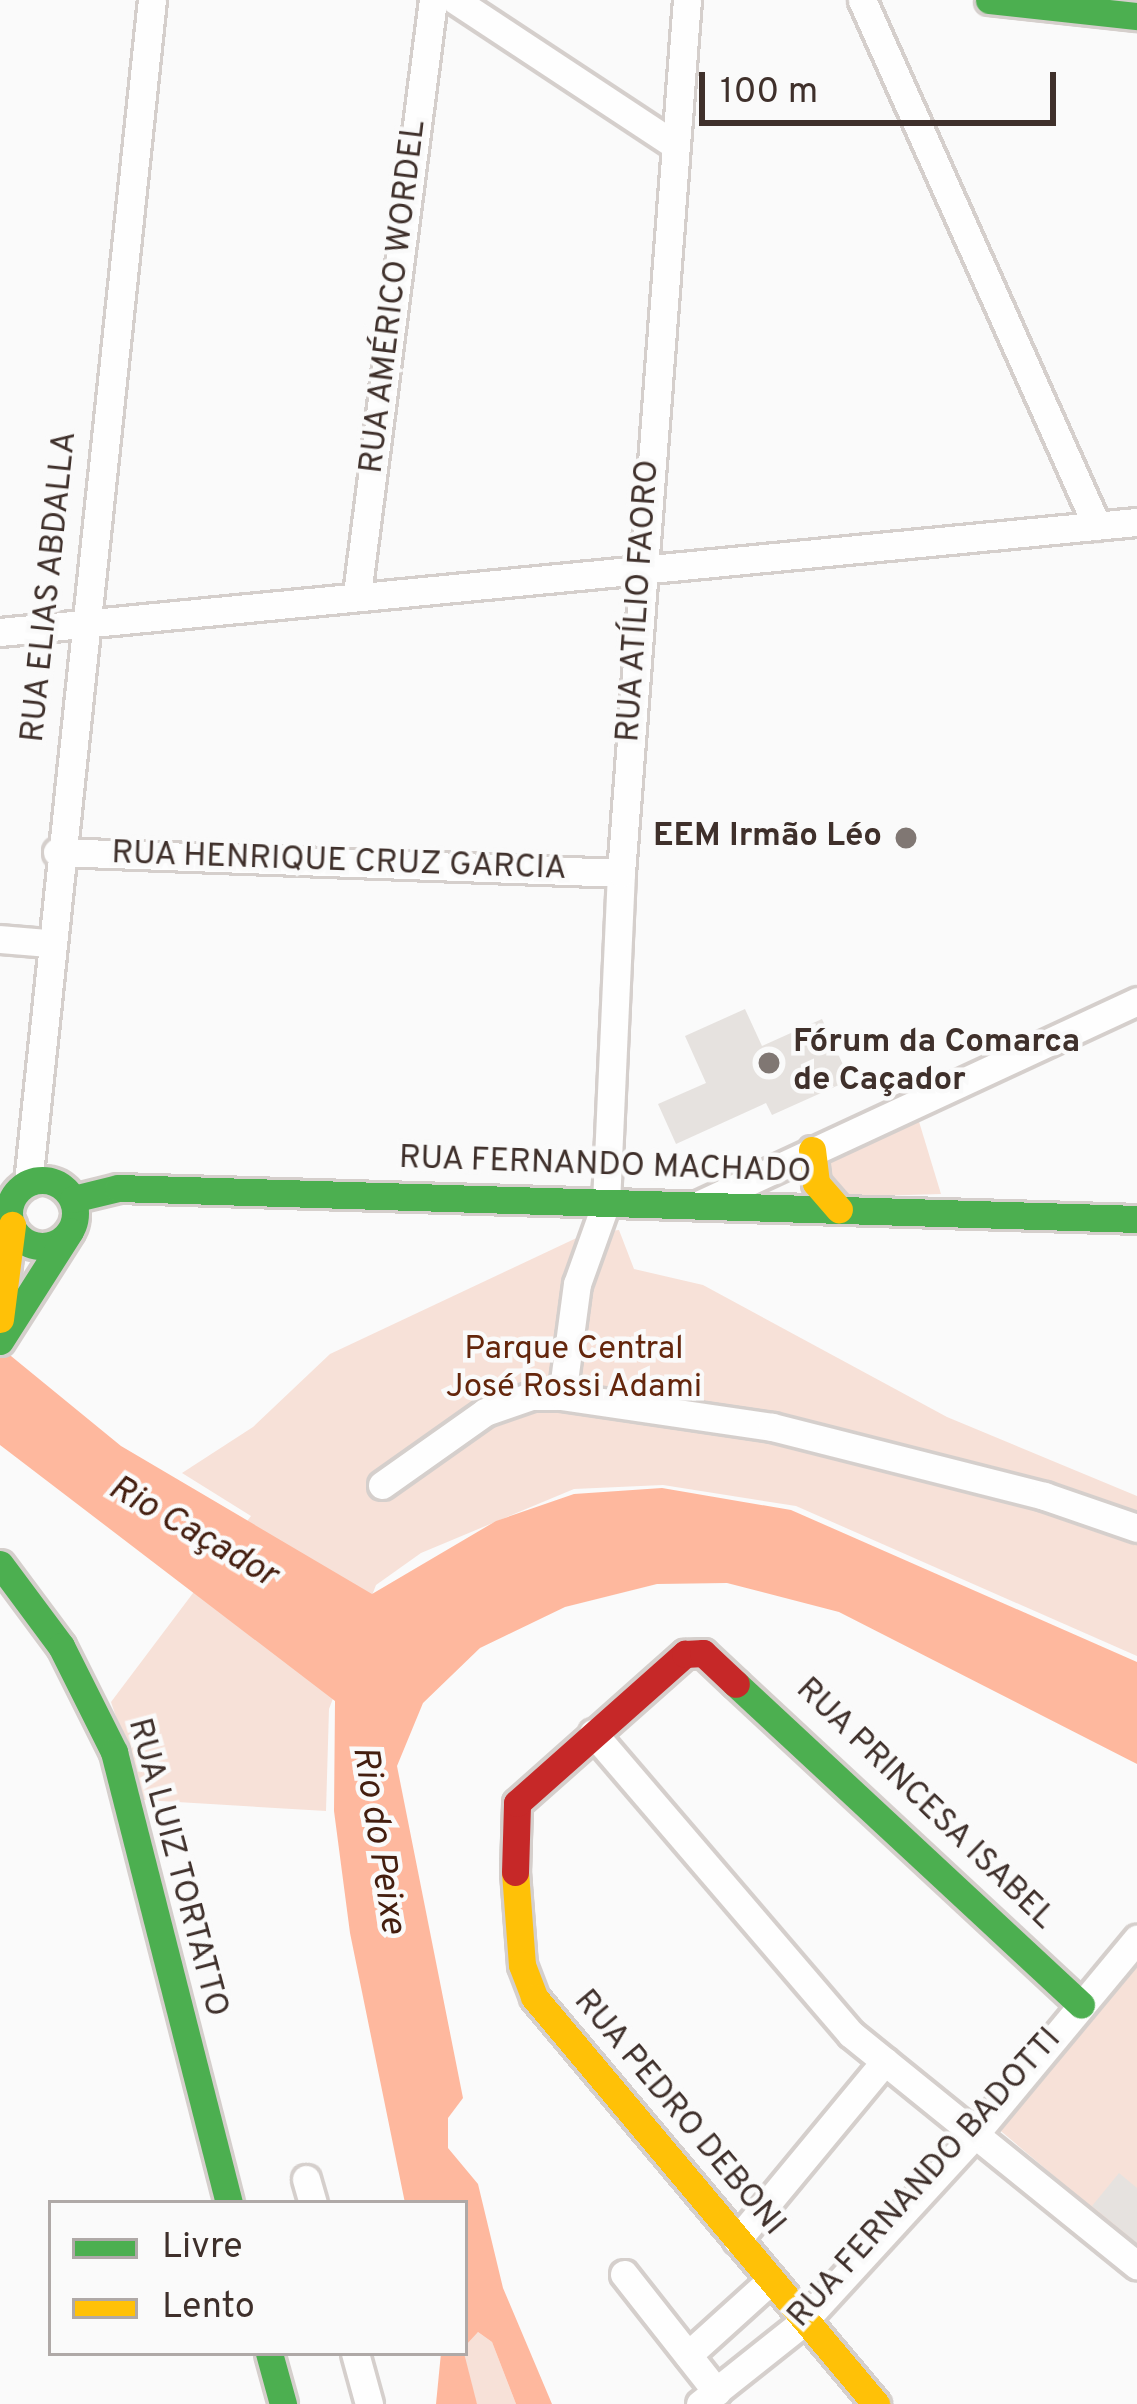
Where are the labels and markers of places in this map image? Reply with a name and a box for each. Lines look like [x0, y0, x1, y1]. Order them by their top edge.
place label: EEM Irmão Léo [653, 818, 882, 858]
marker: EEM Irmão Léo [893, 825, 919, 851]
place label: Fórum da Comarca de Caçador [793, 1024, 1080, 1102]
marker: Fórum da Comarca de Caçador [756, 1050, 782, 1076]

